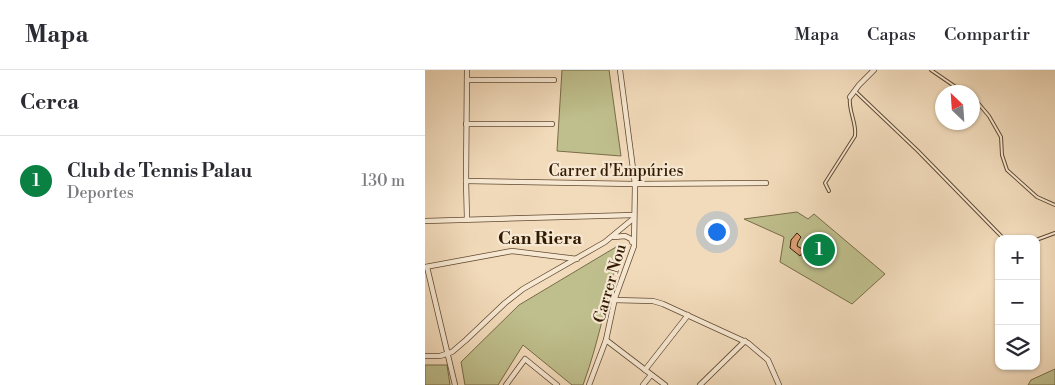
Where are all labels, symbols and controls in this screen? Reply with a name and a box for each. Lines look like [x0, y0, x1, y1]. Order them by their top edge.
text: Mapa [25, 20, 88, 50]
text: Mapa [795, 23, 839, 46]
text: Capas [867, 23, 916, 46]
text: Compartir [944, 23, 1030, 46]
north arrow [935, 85, 980, 130]
text: Cerca [20, 90, 79, 116]
text: Club de Tennis Palau [67, 159, 252, 183]
street label: Carrer d'Empúries [548, 161, 684, 181]
text: 1 [32, 171, 40, 191]
text: 130 m [361, 171, 405, 191]
text: Deportes [67, 183, 134, 203]
your location [704, 219, 730, 245]
district label: Can Riera [498, 227, 582, 250]
pin: 1 [803, 231, 835, 269]
map controls [995, 235, 1040, 370]
button: + [995, 235, 1040, 280]
street label: Carrer Nou [589, 241, 631, 325]
button: − [995, 280, 1040, 325]
button: layers [995, 325, 1040, 370]

